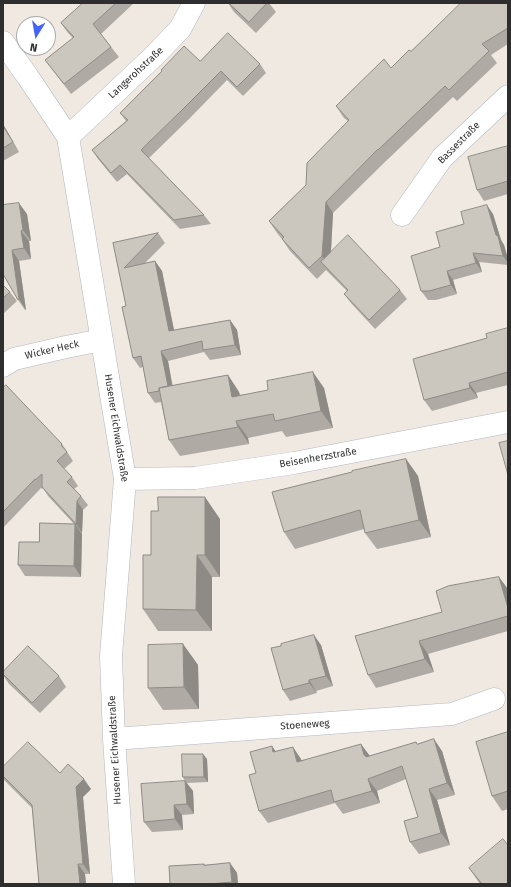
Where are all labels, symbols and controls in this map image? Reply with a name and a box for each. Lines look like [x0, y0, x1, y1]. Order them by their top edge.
north arrow [16, 16, 56, 56]
text: N [29, 40, 39, 54]
street label: Langerohstraße [106, 45, 166, 101]
street label: Bassestraße [435, 119, 483, 167]
street label: Wicker Heck [24, 338, 80, 362]
street label: Husener Eichwaldstraße [102, 373, 130, 483]
street label: Beisenherzstraße [278, 445, 358, 471]
street label: Husener Eichwaldstraße [106, 695, 124, 805]
street label: Stoeneweg [280, 717, 330, 733]

